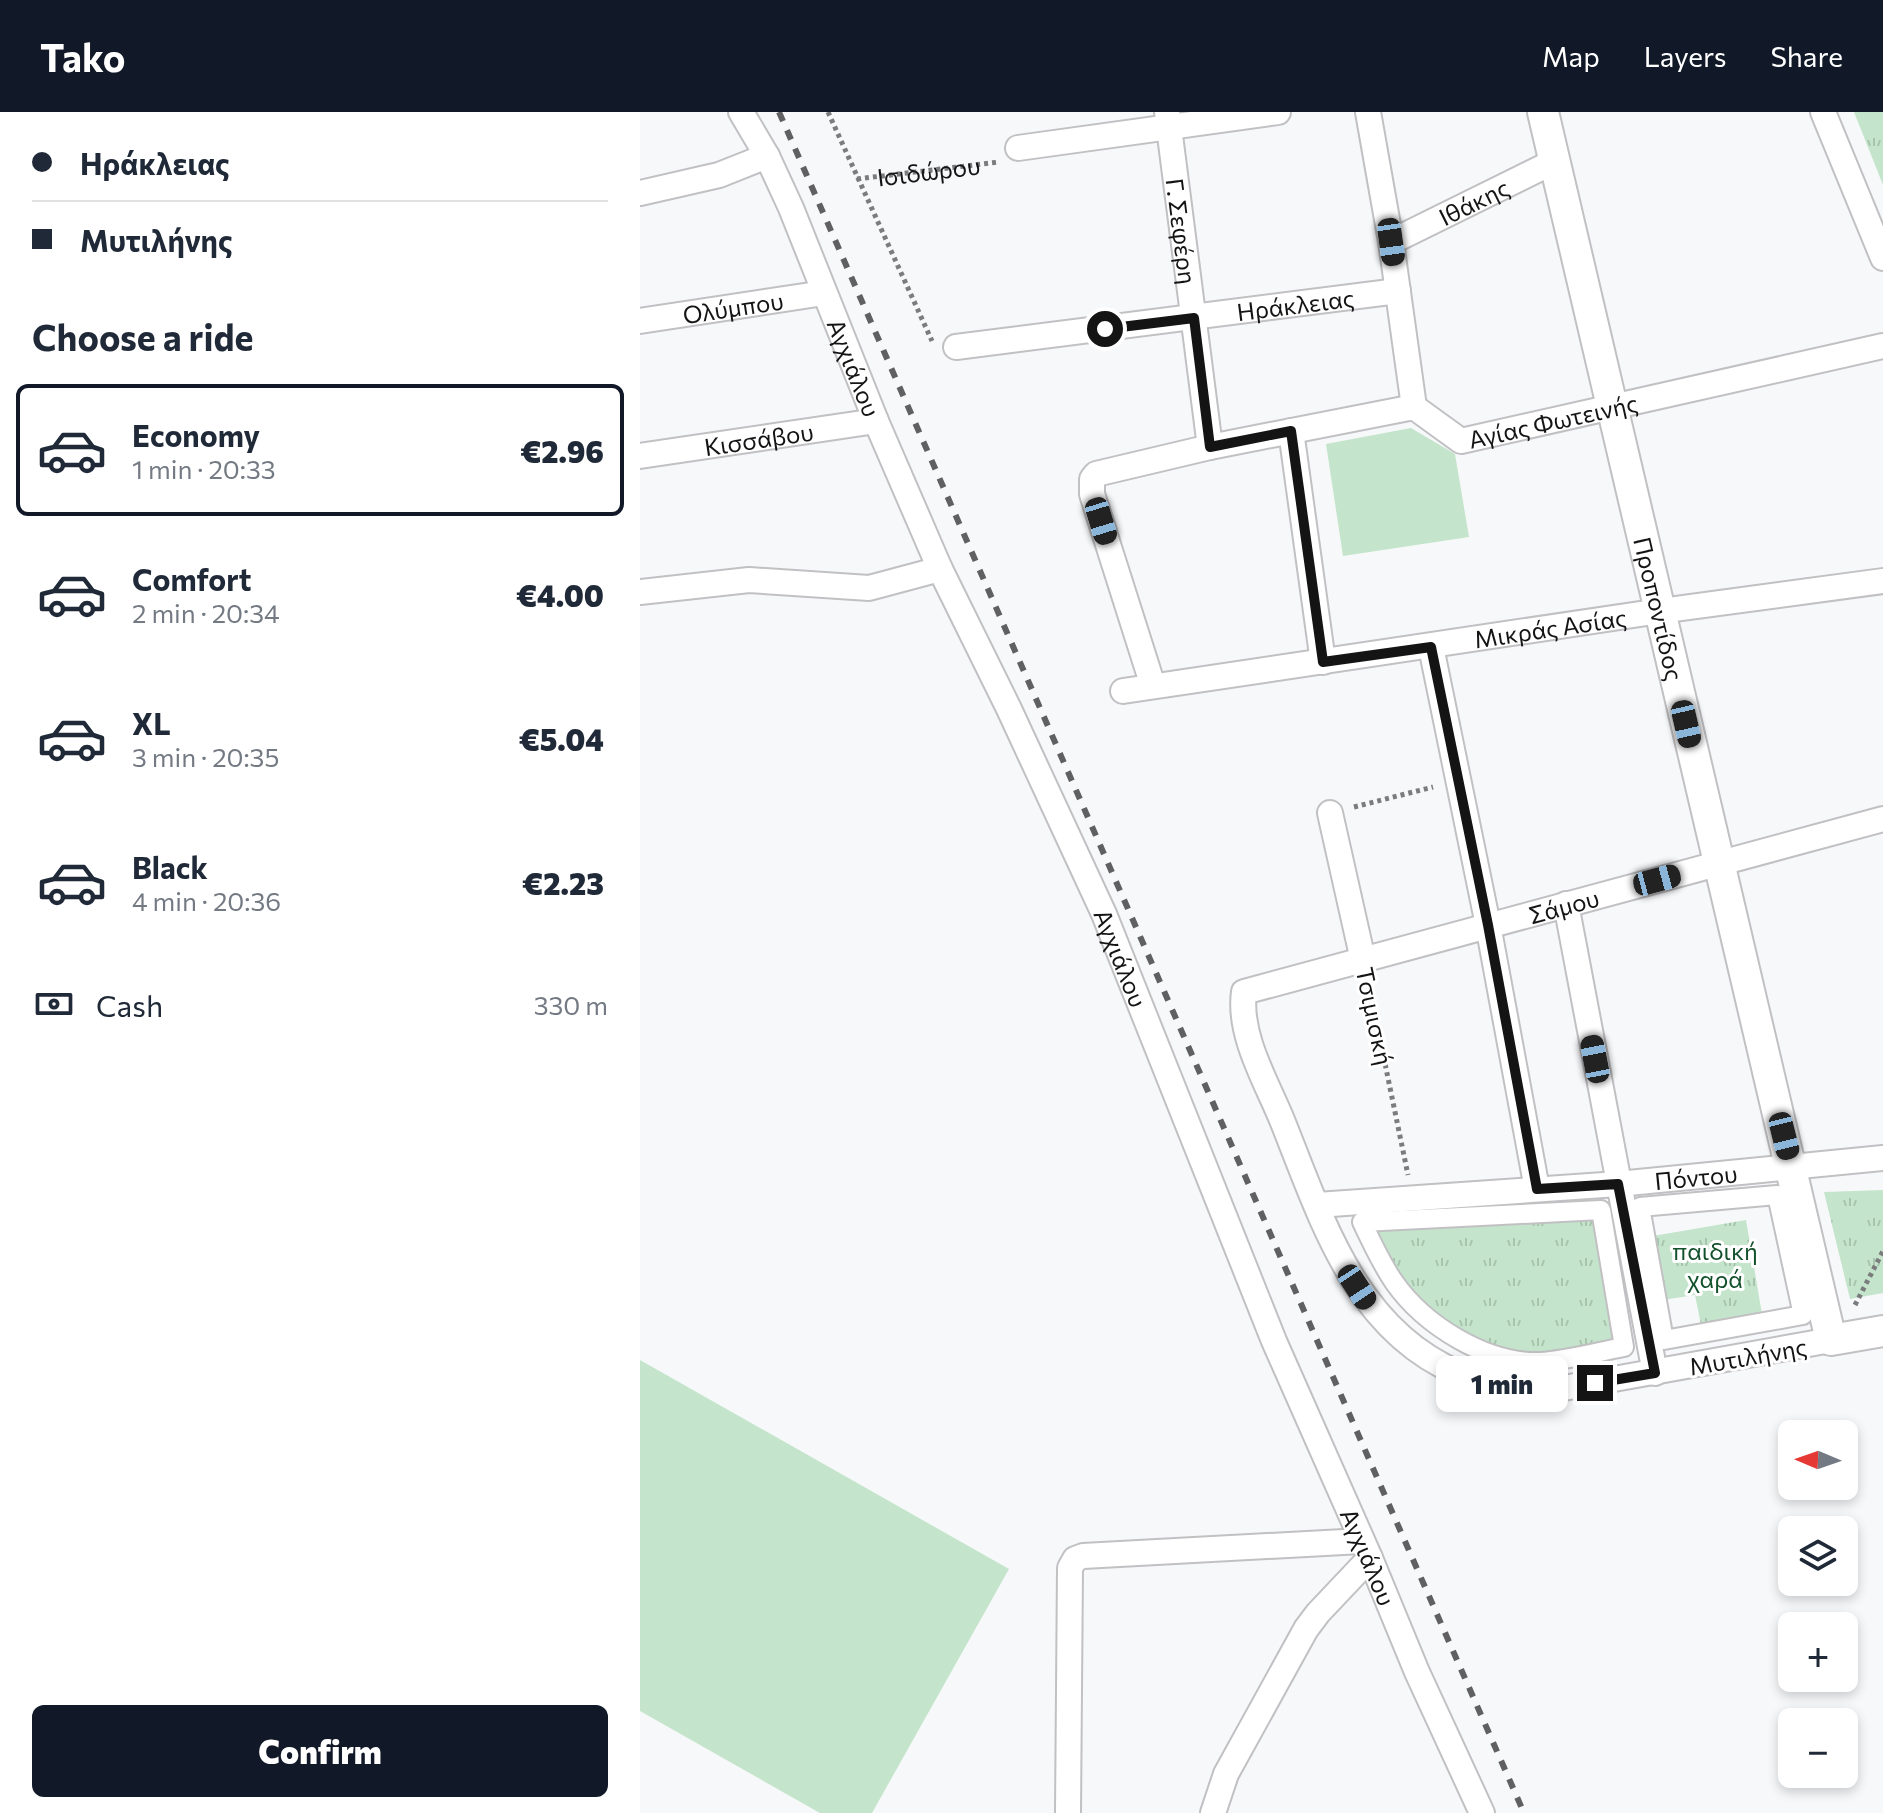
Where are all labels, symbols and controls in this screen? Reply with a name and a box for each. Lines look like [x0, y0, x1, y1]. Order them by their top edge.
text: Tako [40, 33, 125, 80]
text: Map [1542, 39, 1600, 73]
text: Layers [1644, 39, 1726, 73]
text: Share [1770, 39, 1843, 73]
text: Ηράκλειας [80, 144, 230, 181]
street label: Ισιδώρου [875, 150, 982, 191]
street label: Ιθάκης [1434, 172, 1513, 231]
street label: Γ. Σεφέρη [1161, 176, 1203, 286]
car [1376, 217, 1406, 267]
text: Μυτιλήνης [80, 221, 233, 258]
street label: Ηράκλειας [1235, 282, 1356, 326]
street label: Ολύμπου [681, 285, 785, 329]
route start [1087, 311, 1123, 347]
text: Choose a ride [32, 314, 253, 358]
street label: Αγχιάλου [822, 314, 887, 421]
street label: Αγίας Φωτεινής [1465, 387, 1640, 453]
icon: car [36, 414, 108, 486]
text: Economy [132, 416, 260, 453]
street label: Κισσάβου [702, 416, 815, 461]
text: €2.96 [520, 432, 604, 469]
text: 1 min · 20:33 [132, 453, 276, 484]
car [1083, 495, 1119, 547]
street label: Προποντίδος [1629, 534, 1690, 683]
icon: car [36, 558, 108, 630]
text: Comfort [132, 560, 251, 597]
text: €4.00 [516, 576, 604, 613]
text: 2 min · 20:34 [132, 597, 280, 628]
street label: Μικράς Ασίας [1472, 602, 1628, 653]
car [1669, 698, 1703, 750]
icon: car [36, 702, 108, 774]
text: XL [132, 704, 171, 741]
text: €5.04 [519, 720, 604, 757]
text: 3 min · 20:35 [132, 741, 279, 772]
icon: car [36, 846, 108, 918]
text: Black [132, 848, 208, 885]
car [1631, 862, 1683, 898]
text: €2.23 [522, 864, 604, 901]
street label: Σάμου [1525, 882, 1602, 929]
text: 4 min · 20:36 [132, 885, 281, 916]
street label: Αγχιάλου [1089, 905, 1154, 1011]
street label: Τσιμισκή [1351, 964, 1399, 1068]
icon: cash [32, 982, 76, 1026]
text: Cash [96, 986, 163, 1023]
text: 330 m [534, 989, 608, 1020]
car [1579, 1033, 1611, 1085]
car [1767, 1110, 1801, 1162]
street label: Πόντου [1653, 1158, 1739, 1195]
park label: παιδική χαρά [1672, 1236, 1758, 1293]
car [1334, 1260, 1380, 1314]
street label: Μυτιλήνης [1687, 1331, 1809, 1381]
callout: 1 min [1435, 1355, 1567, 1411]
route end [1577, 1365, 1613, 1401]
text: 1 min [1471, 1368, 1533, 1399]
north arrow [1778, 1420, 1858, 1500]
map controls [1778, 1420, 1858, 1788]
street label: Αγχιάλου [1335, 1503, 1402, 1609]
button: layers [1778, 1516, 1858, 1596]
button: + [1778, 1612, 1858, 1692]
button: Confirm [32, 1705, 608, 1797]
button: − [1778, 1708, 1858, 1788]

